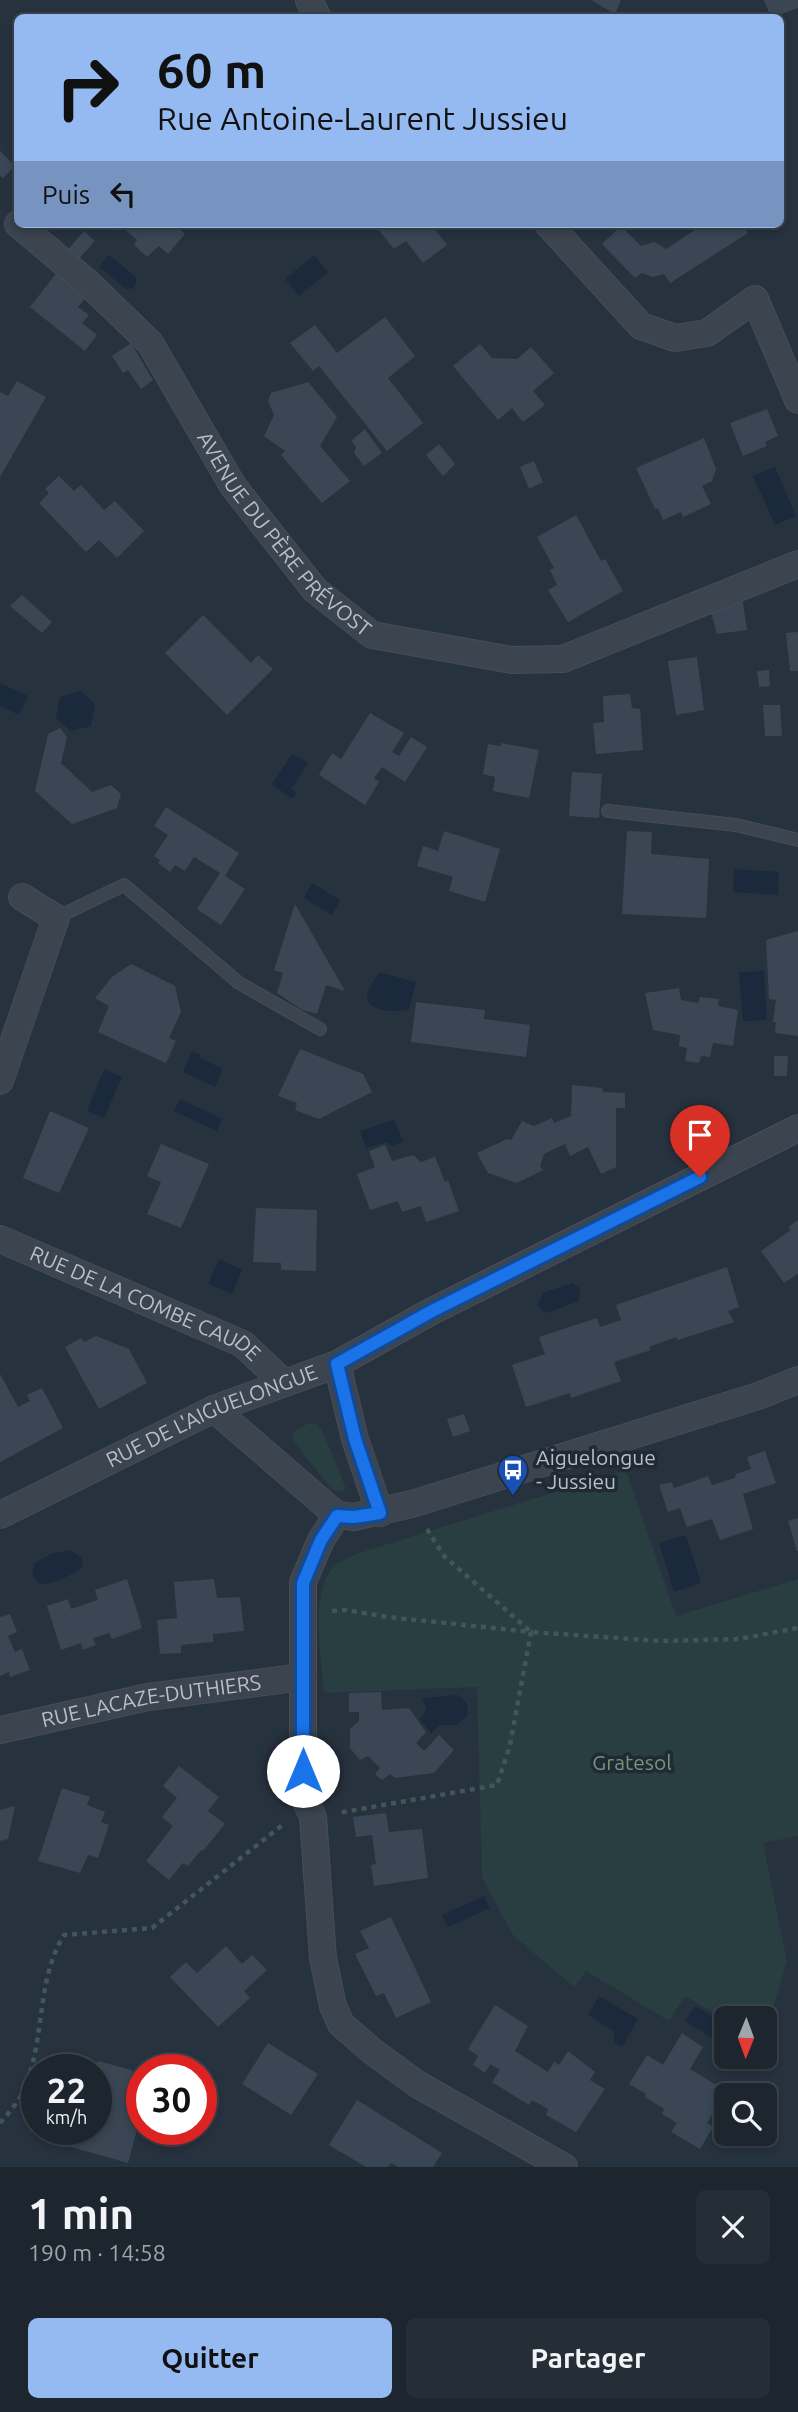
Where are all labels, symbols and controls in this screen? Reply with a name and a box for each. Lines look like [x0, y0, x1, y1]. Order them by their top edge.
icon: right [42, 42, 133, 133]
text: 60 m [157, 42, 266, 97]
text: Rue Antoine-Laurent Jussieu [157, 100, 568, 136]
icon: left [104, 175, 142, 213]
text: Puis [42, 180, 90, 209]
street label: AVENUE DU PÈRE PRÉVOST [193, 427, 377, 641]
pin [670, 1105, 730, 1177]
icon: arrive [681, 1116, 719, 1154]
street label: RUE DE LA COMBE CAUDE [27, 1241, 266, 1365]
street label: RUE DE L'AIGUELONGUE [102, 1359, 320, 1472]
place label: Aiguelongue - Jussieu [536, 1445, 656, 1493]
bus stop icon: Aiguelongue - Jussieu [496, 1453, 530, 1497]
street label: RUE LACAZE-DUTHIERS [39, 1670, 262, 1731]
position arrow [266, 1734, 340, 1808]
park label: Gratesol [592, 1750, 672, 1774]
north arrow [714, 2006, 777, 2068]
map controls [714, 2006, 777, 2146]
speed limit sign: 30 [126, 2054, 217, 2145]
text: 22 [47, 2070, 86, 2110]
button: search [714, 2083, 777, 2146]
text: km/h [46, 2107, 87, 2127]
text: 1 min [28, 2190, 134, 2237]
button: close [696, 2190, 770, 2264]
text: 190 m · 14:58 [28, 2240, 166, 2265]
button: Quitter [28, 2318, 392, 2398]
button: Partager [406, 2318, 770, 2398]

